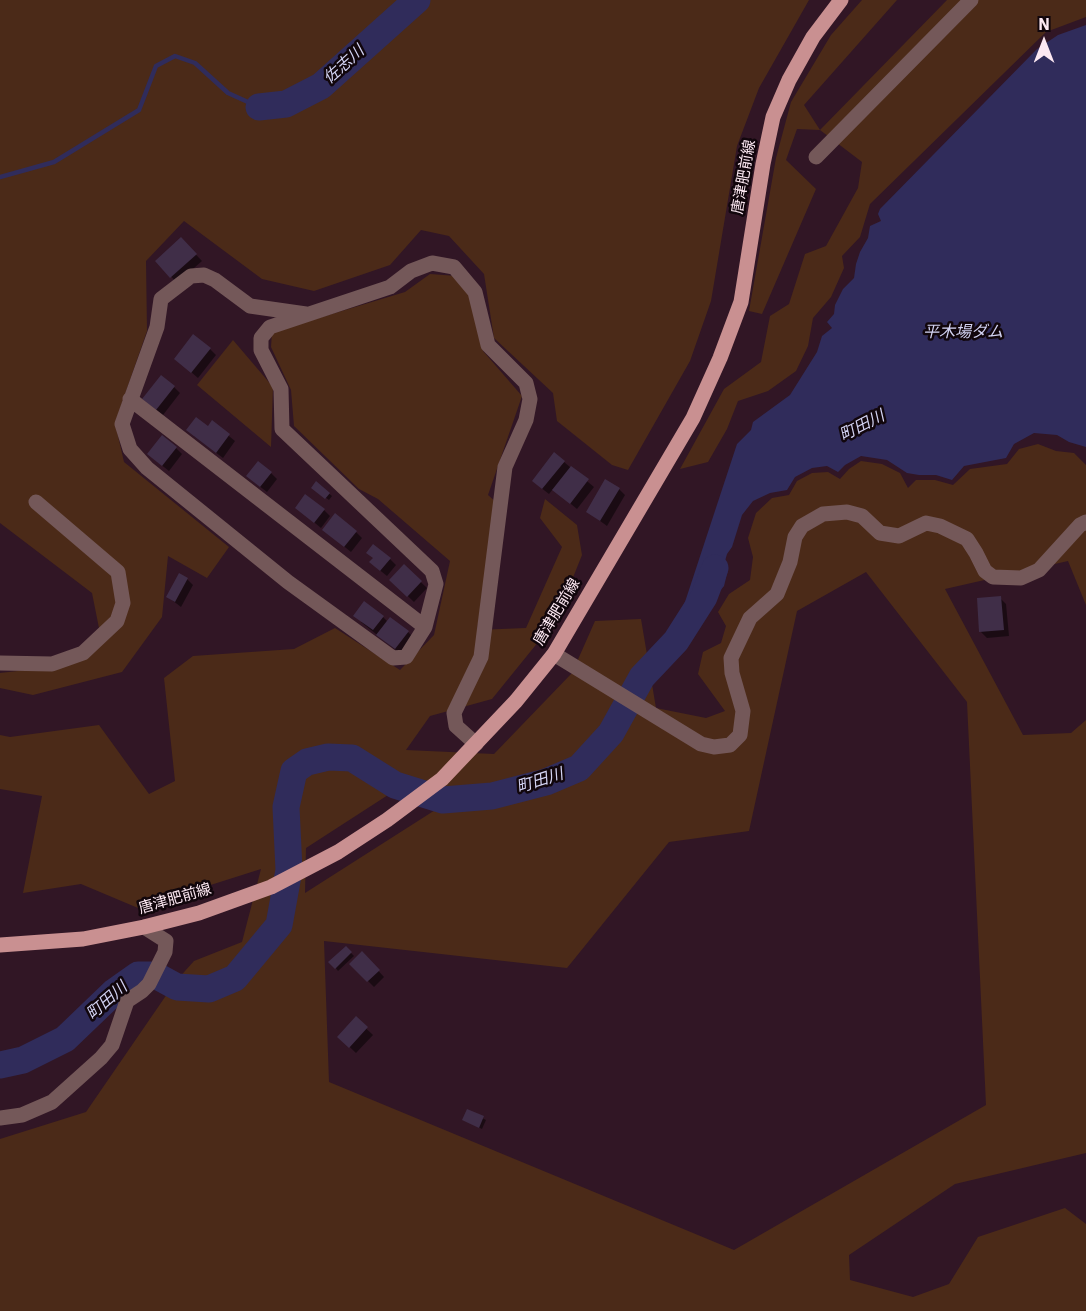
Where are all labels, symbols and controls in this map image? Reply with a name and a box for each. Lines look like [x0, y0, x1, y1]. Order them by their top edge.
north arrow [1014, 12, 1074, 72]
text: N [1038, 14, 1050, 34]
water label: 佐志川 [320, 42, 368, 88]
street label: 唐津肥前線 [729, 139, 759, 215]
water label: 平木場ダム [923, 322, 1003, 342]
water label: 町田川 [836, 407, 888, 445]
street label: 唐津肥前線 [530, 575, 584, 649]
water label: 町田川 [514, 764, 566, 798]
street label: 唐津肥前線 [136, 880, 214, 918]
water label: 町田川 [83, 978, 131, 1024]

